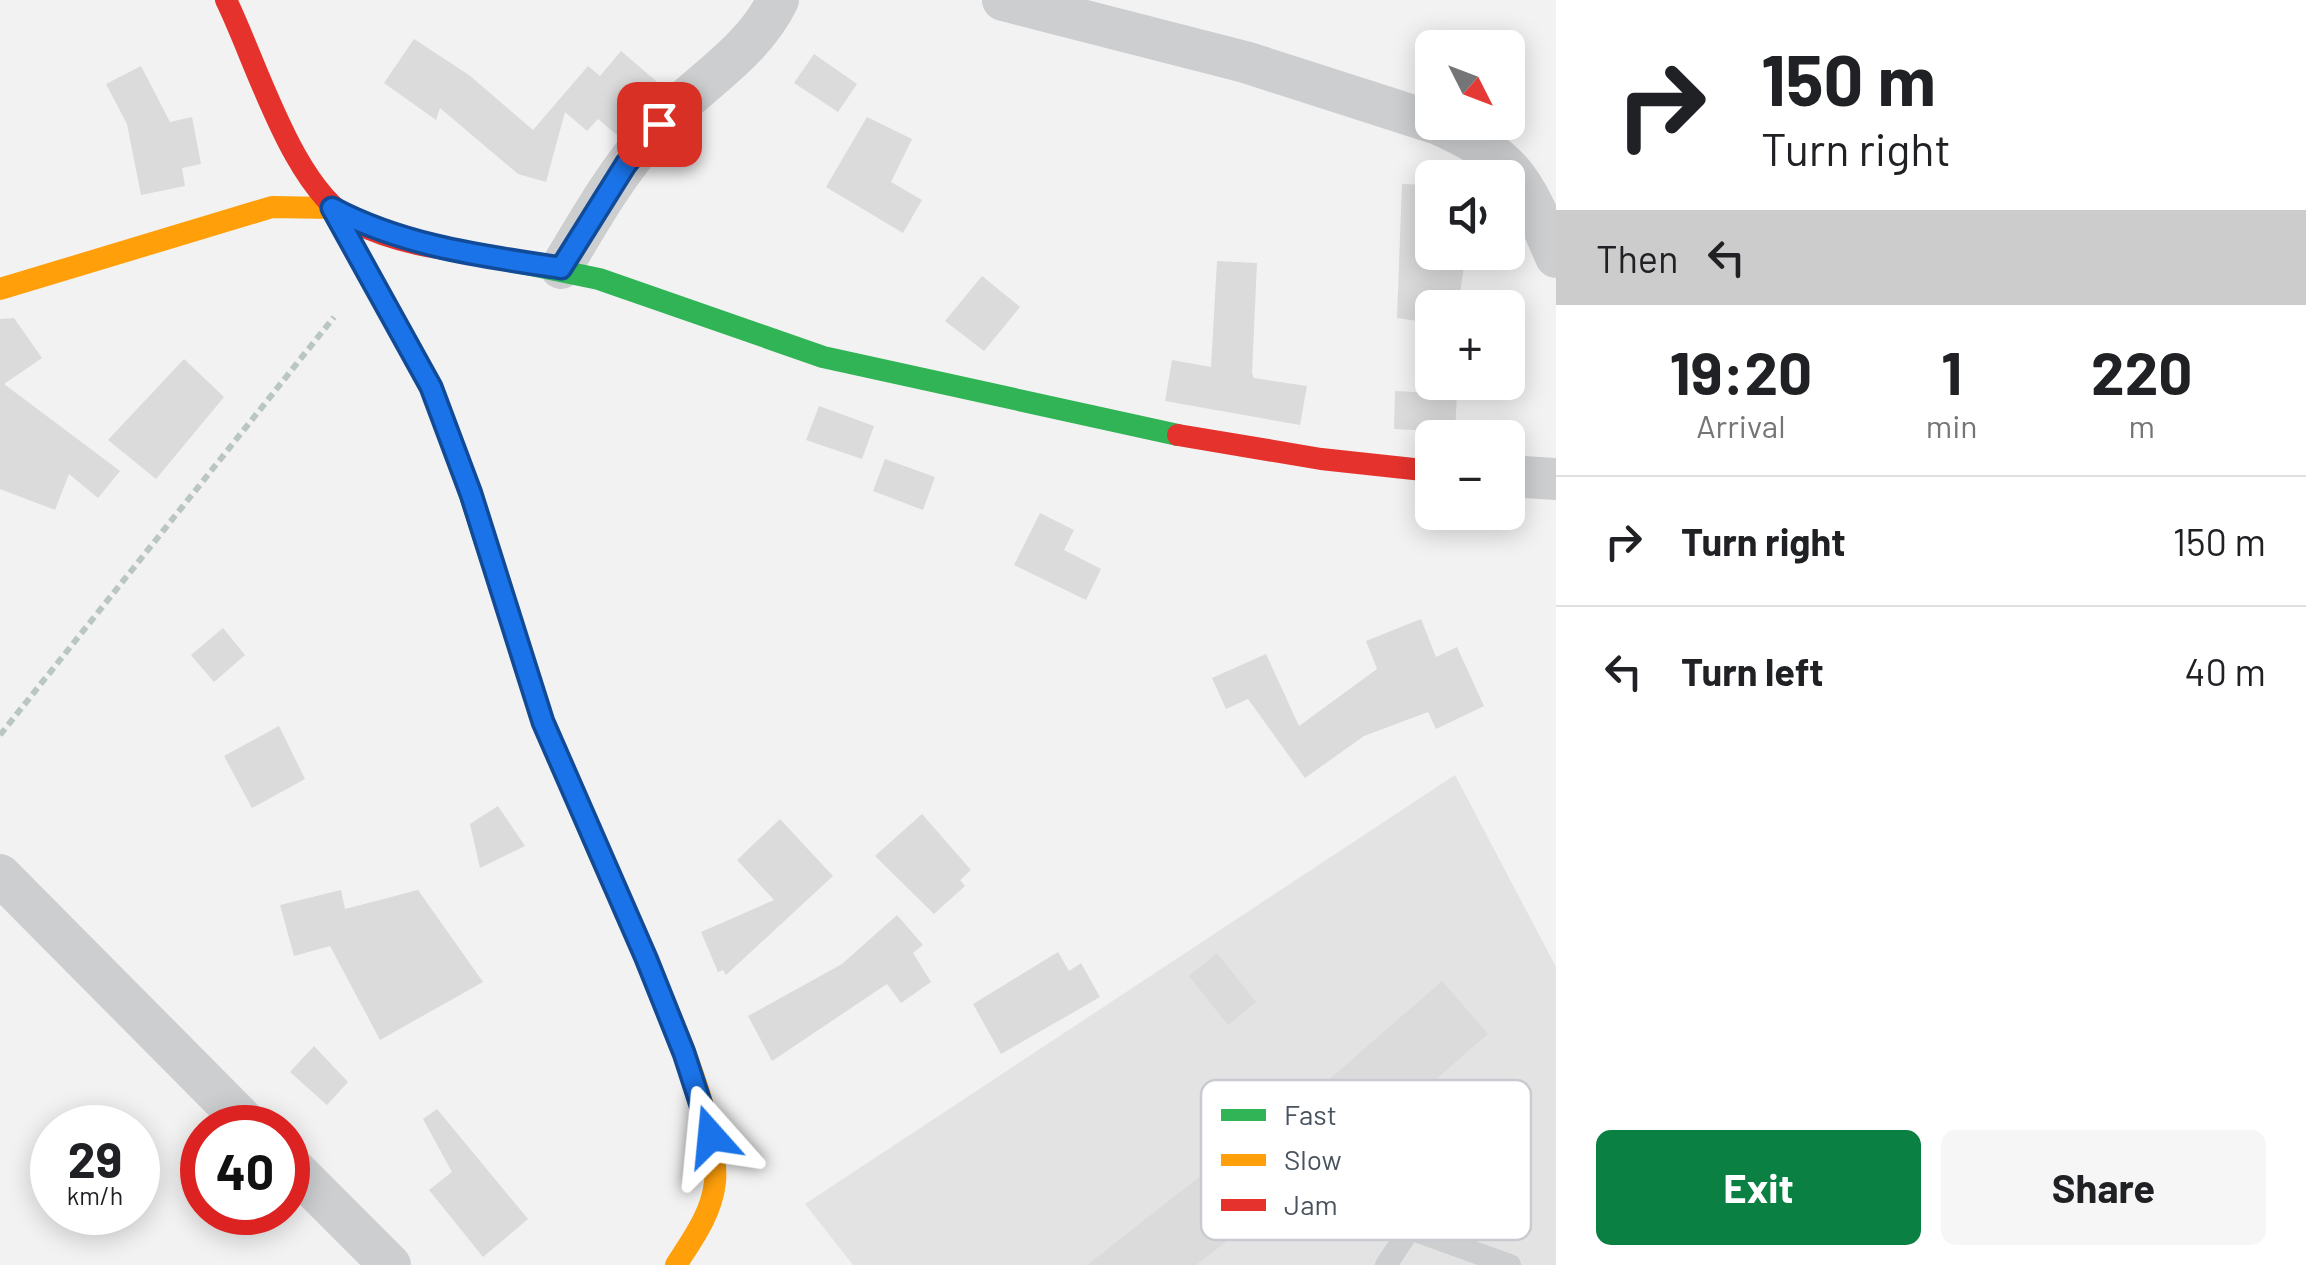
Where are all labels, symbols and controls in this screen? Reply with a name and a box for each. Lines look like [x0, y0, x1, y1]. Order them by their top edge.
north arrow [1415, 30, 1525, 140]
map controls [1415, 30, 1525, 530]
text: 150 m [1761, 36, 1936, 120]
icon: right [1596, 40, 1726, 170]
pin [617, 82, 702, 167]
icon: arrive [632, 97, 687, 152]
text: Turn right [1761, 121, 1951, 175]
button: sound [1415, 160, 1525, 270]
icon: left [1699, 230, 1754, 285]
text: Then [1596, 235, 1679, 281]
button: + [1415, 290, 1525, 400]
text: 19:20 [1669, 335, 1812, 407]
text: 1 [1941, 335, 1962, 407]
text: 220 [2091, 335, 2192, 407]
text: Arrival [1696, 406, 1786, 444]
text: min [1926, 406, 1978, 444]
text: m [2129, 406, 2155, 444]
button: − [1415, 420, 1525, 530]
icon: right [1596, 514, 1651, 569]
text: Turn right [1681, 518, 1846, 564]
text: 150 m [2173, 518, 2266, 564]
icon: left [1596, 644, 1651, 699]
text: Turn left [1681, 648, 1824, 694]
text: 40 m [2185, 648, 2266, 694]
legend [1201, 1080, 1531, 1240]
position arrow [659, 1084, 763, 1188]
text: Fast [1284, 1097, 1337, 1131]
speed limit sign: 40 [180, 1105, 310, 1235]
text: 29 [68, 1128, 122, 1188]
button: Exit [1596, 1130, 1921, 1245]
button: Share [1941, 1130, 2266, 1245]
text: Slow [1284, 1142, 1342, 1176]
text: km/h [67, 1180, 123, 1210]
text: Jam [1284, 1187, 1338, 1221]

